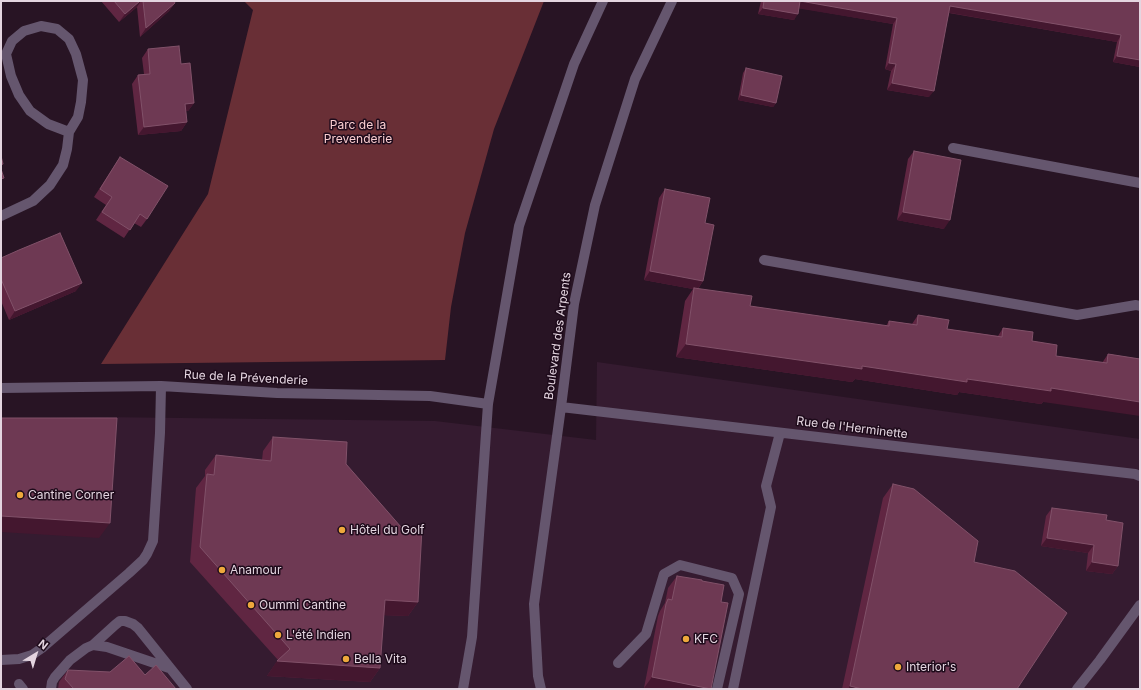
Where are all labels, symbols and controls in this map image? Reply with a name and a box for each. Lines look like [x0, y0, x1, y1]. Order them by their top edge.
park label: Parc de la Prevenderie [324, 118, 392, 146]
street label: Boulevard des Arpents [542, 271, 574, 401]
street label: Rue de la Prévenderie [184, 368, 308, 388]
street label: Rue de l'Herminette [796, 414, 908, 442]
place label: Cantine Corner [28, 488, 114, 502]
marker: Cantine Corner [15, 490, 25, 500]
place label: Hôtel du Golf [350, 523, 425, 537]
marker: Hôtel du Golf [337, 525, 347, 535]
place label: Anamour [230, 563, 281, 577]
marker: Anamour [217, 565, 227, 575]
place label: Oummi Cantine [259, 598, 346, 612]
marker: Oummi Cantine [246, 600, 256, 610]
place label: L'été Indien [286, 628, 351, 642]
marker: L'été Indien [273, 630, 283, 640]
place label: KFC [694, 632, 718, 646]
north arrow [16, 634, 56, 674]
marker: KFC [681, 634, 691, 644]
text: N [36, 636, 51, 653]
place label: Bella Vita [354, 652, 407, 666]
marker: Bella Vita [341, 654, 351, 664]
place label: Interior's [906, 660, 956, 674]
marker: Interior's [893, 662, 903, 672]

